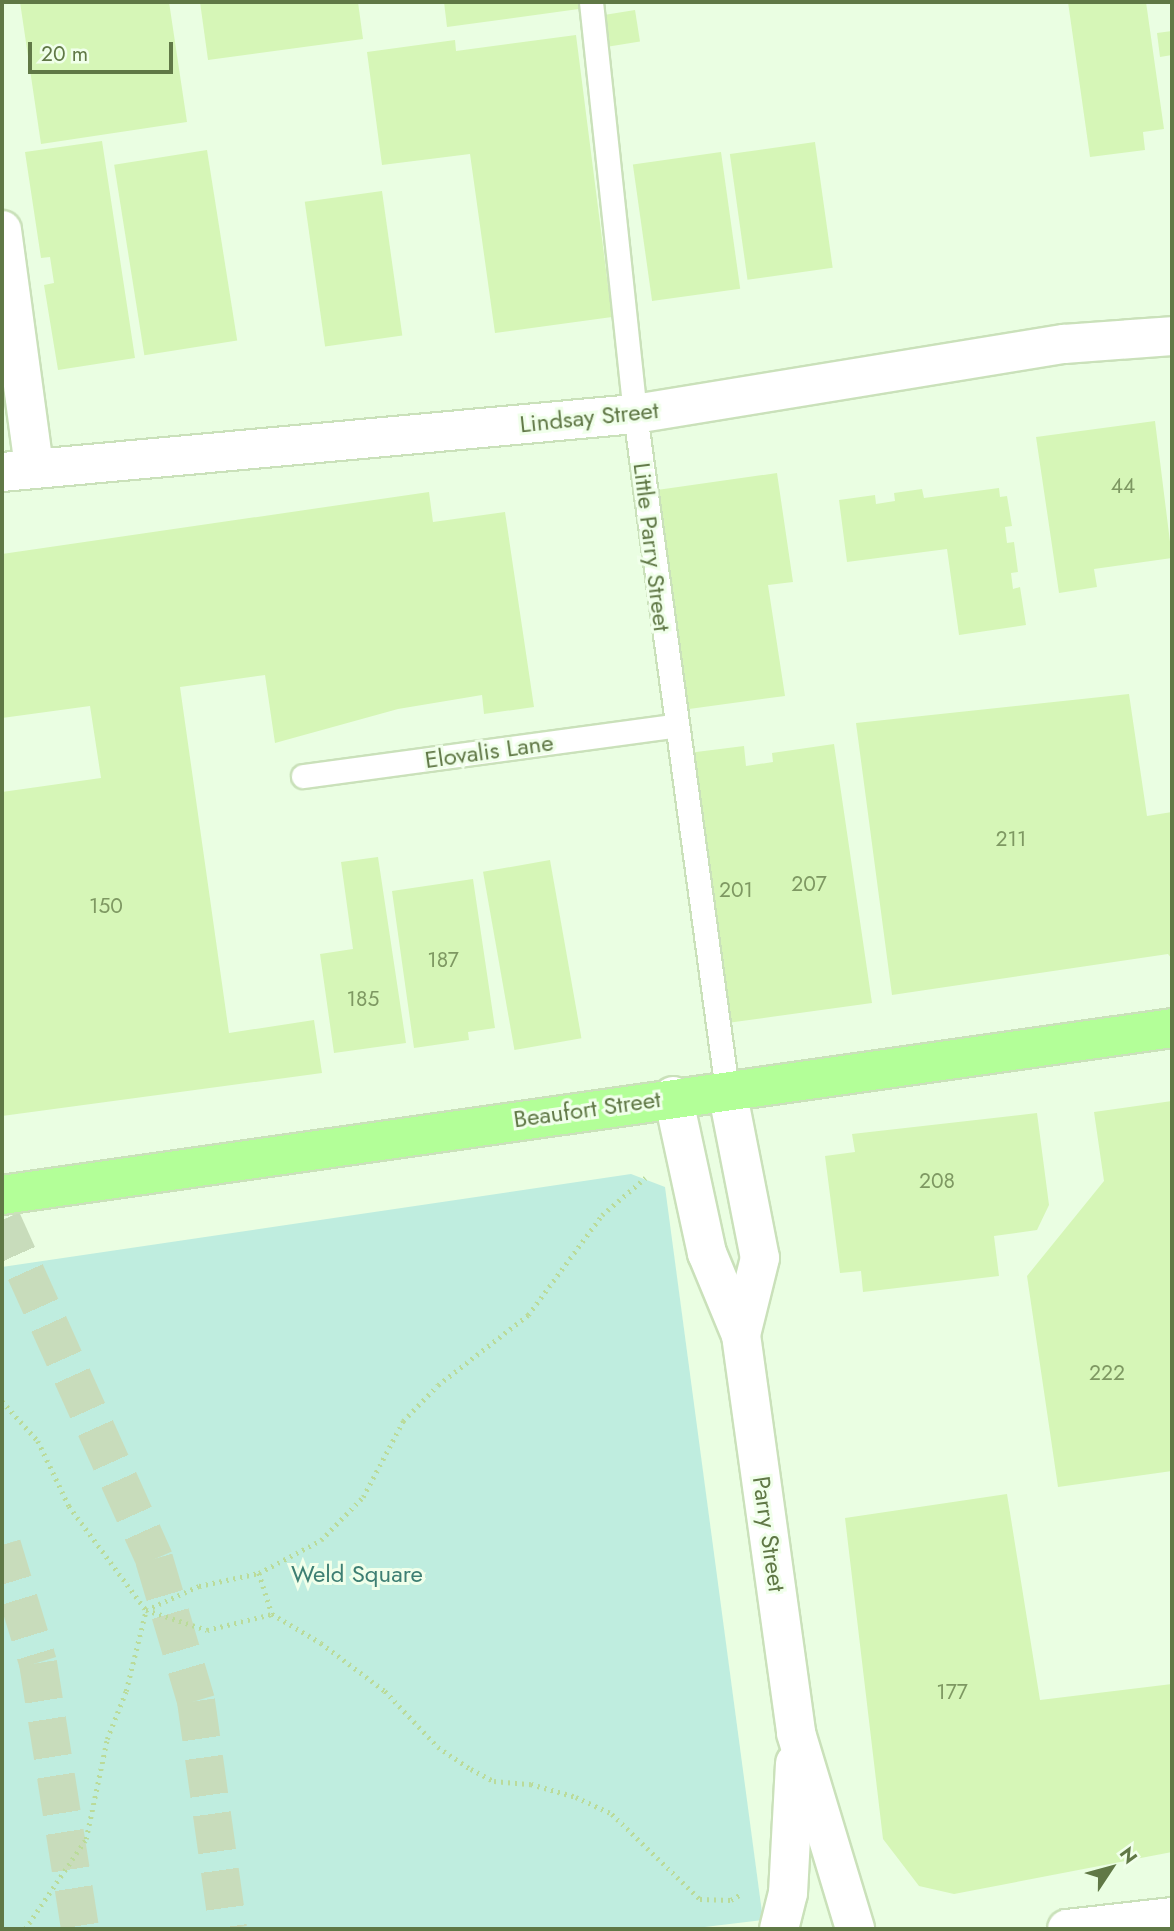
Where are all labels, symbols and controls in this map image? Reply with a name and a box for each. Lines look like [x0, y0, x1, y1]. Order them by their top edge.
scale bar [32, 28, 177, 72]
text: 20 m [41, 39, 88, 69]
street label: Lindsay Street [518, 395, 660, 439]
street label: Little Parry Street [627, 461, 677, 633]
house number: 44 [1111, 473, 1135, 499]
street label: Elovalis Lane [423, 728, 555, 774]
house number: 211 [996, 826, 1026, 852]
house number: 207 [791, 871, 827, 897]
house number: 201 [719, 877, 753, 903]
house number: 150 [89, 893, 123, 919]
house number: 187 [427, 947, 459, 973]
house number: 185 [347, 986, 379, 1012]
street label: Beaufort Street [512, 1084, 662, 1134]
house number: 208 [919, 1168, 955, 1194]
house number: 222 [1089, 1360, 1125, 1386]
street label: Parry Street [747, 1474, 791, 1594]
park label: Weld Square [291, 1560, 423, 1588]
house number: 177 [936, 1679, 968, 1705]
north arrow [1076, 1833, 1146, 1903]
text: N [1113, 1841, 1144, 1869]

